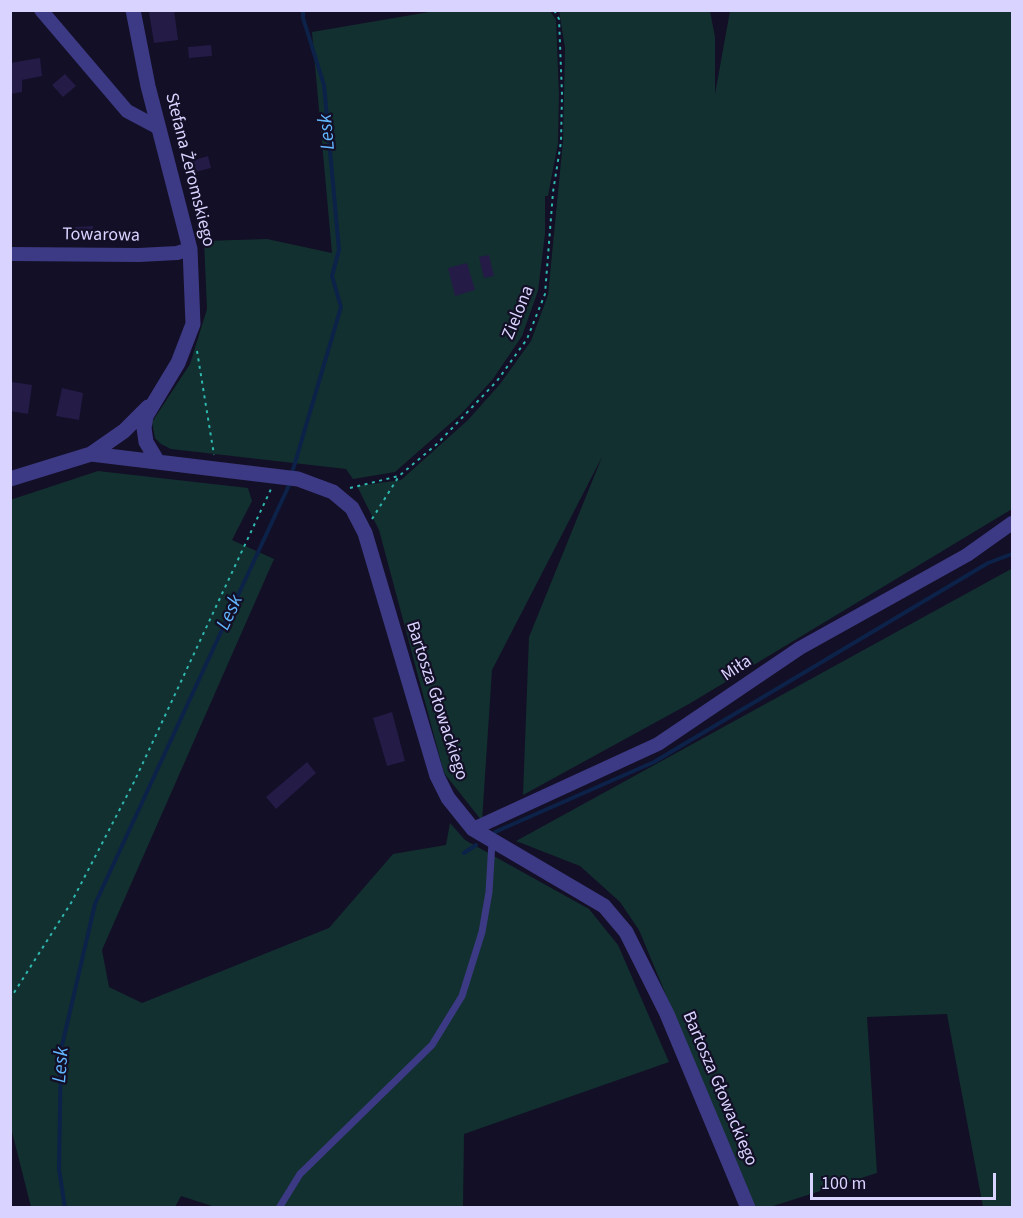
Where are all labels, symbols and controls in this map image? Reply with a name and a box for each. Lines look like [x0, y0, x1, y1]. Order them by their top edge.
street label: Stefana Żeromskiego [159, 91, 219, 249]
water label: Lesk [314, 113, 342, 151]
street label: Towarowa [62, 225, 140, 247]
street label: Zielona [498, 283, 540, 343]
water label: Lesk [212, 592, 250, 634]
street label: Bartosza Głowackiego [400, 619, 472, 783]
street label: Miła [718, 651, 756, 687]
street label: Bartosza Głowackiego [677, 1008, 761, 1170]
water label: Lesk [49, 1046, 75, 1084]
scale bar [813, 1161, 999, 1199]
text: 100 m [821, 1171, 866, 1196]

